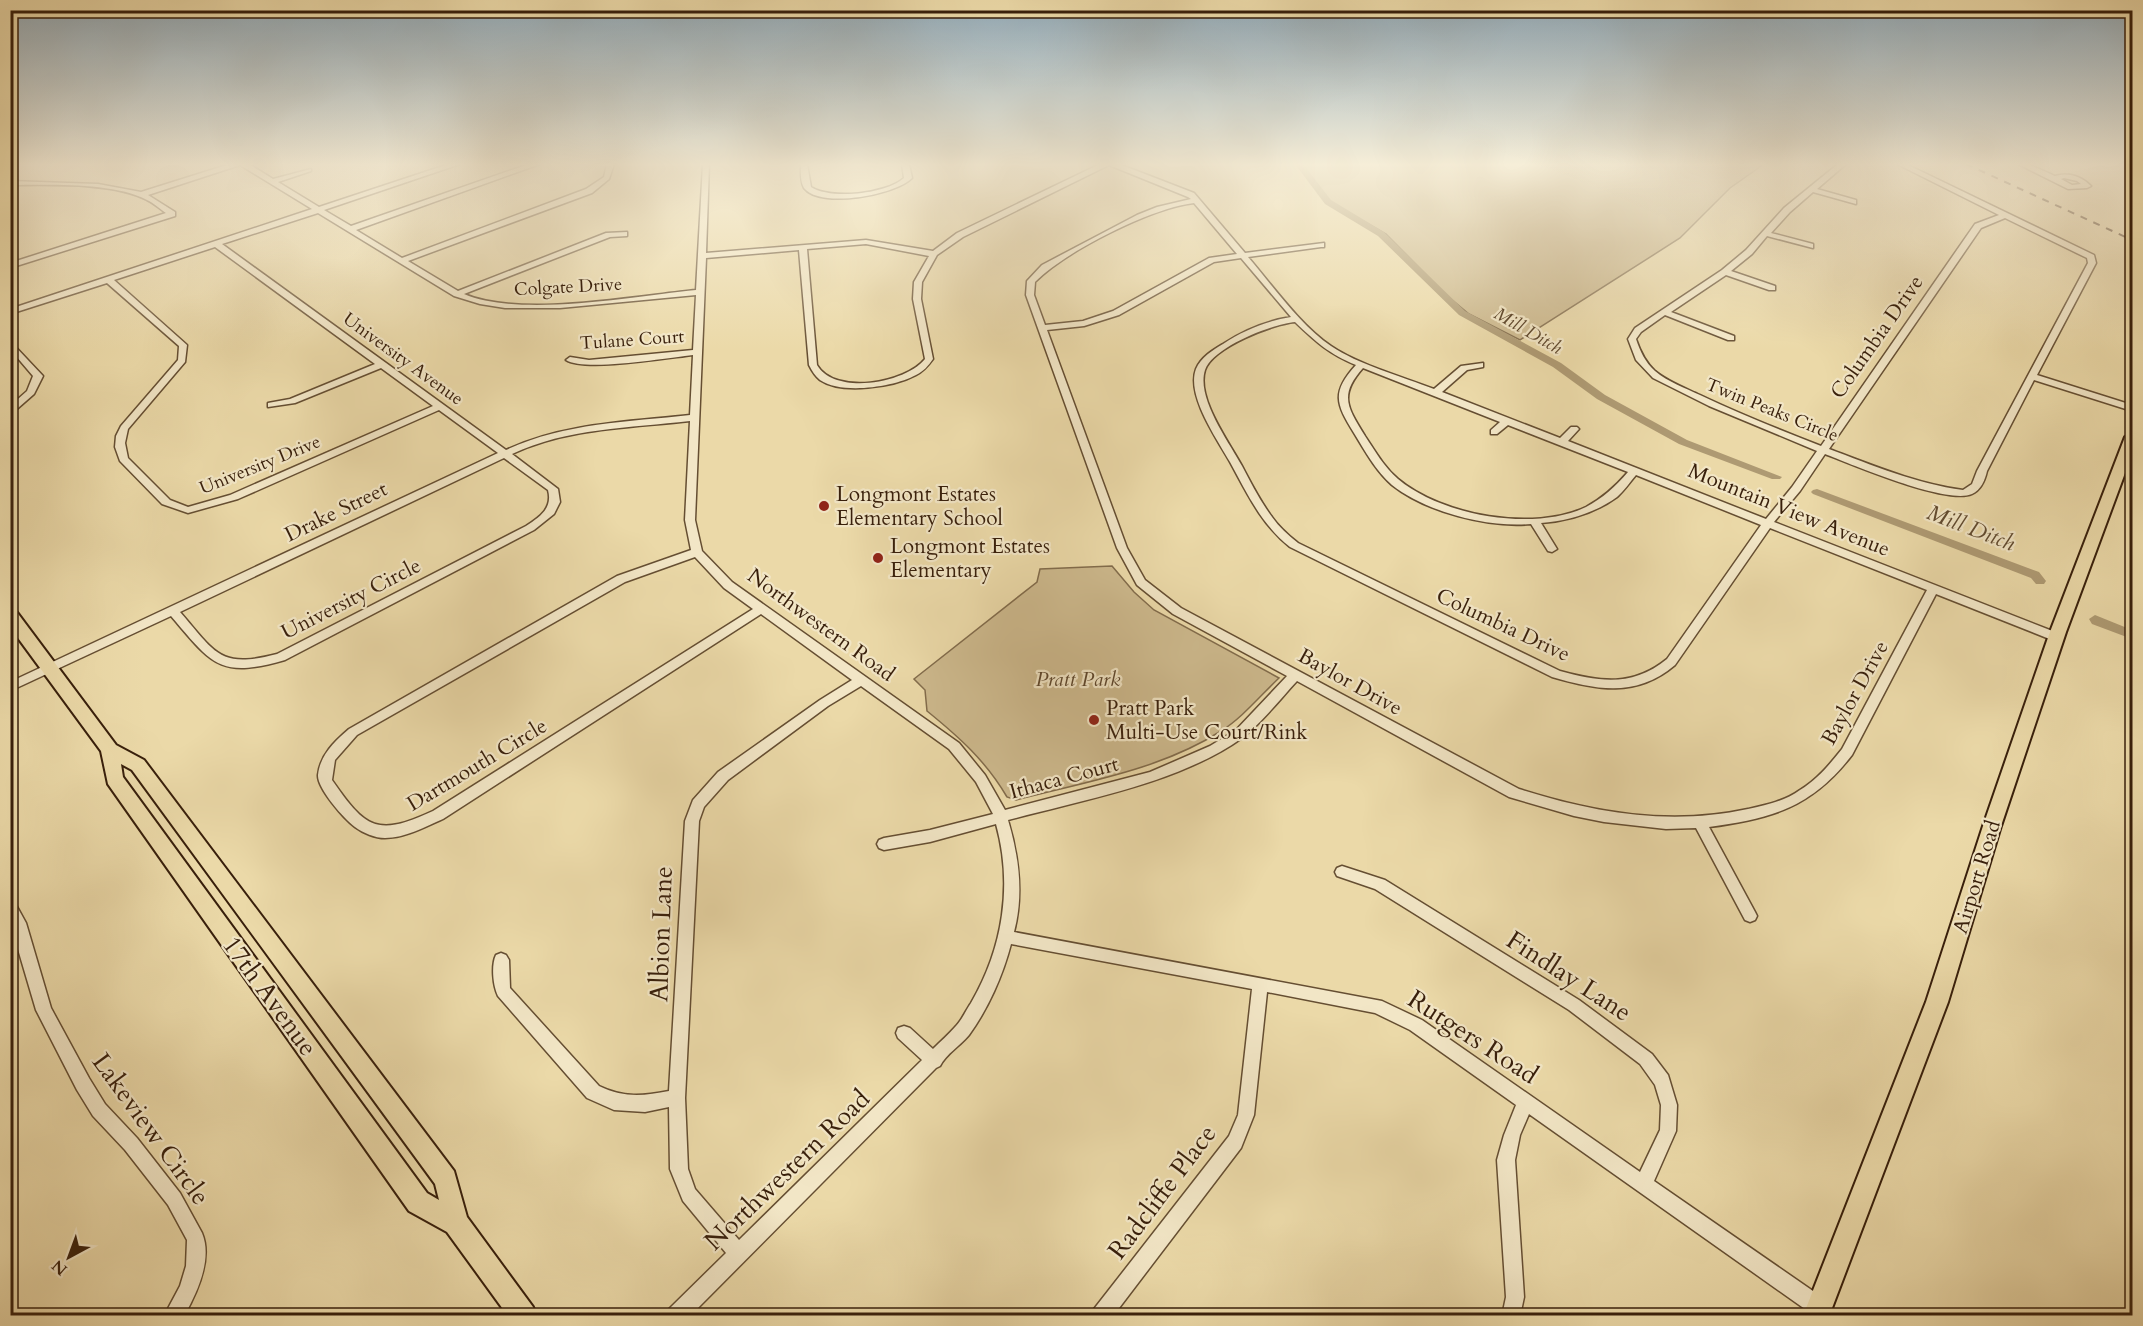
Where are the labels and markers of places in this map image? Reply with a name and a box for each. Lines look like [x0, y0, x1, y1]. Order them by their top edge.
place label: Longmont Estates Elementary School [836, 480, 1003, 533]
marker: Longmont Estates Elementary School [817, 499, 831, 513]
place label: Longmont Estates Elementary [890, 532, 1050, 585]
marker: Longmont Estates Elementary [871, 551, 885, 565]
place label: Pratt Park Multi-Use Court/Rink [1106, 694, 1308, 747]
marker: Pratt Park Multi-Use Court/Rink [1087, 713, 1101, 727]

